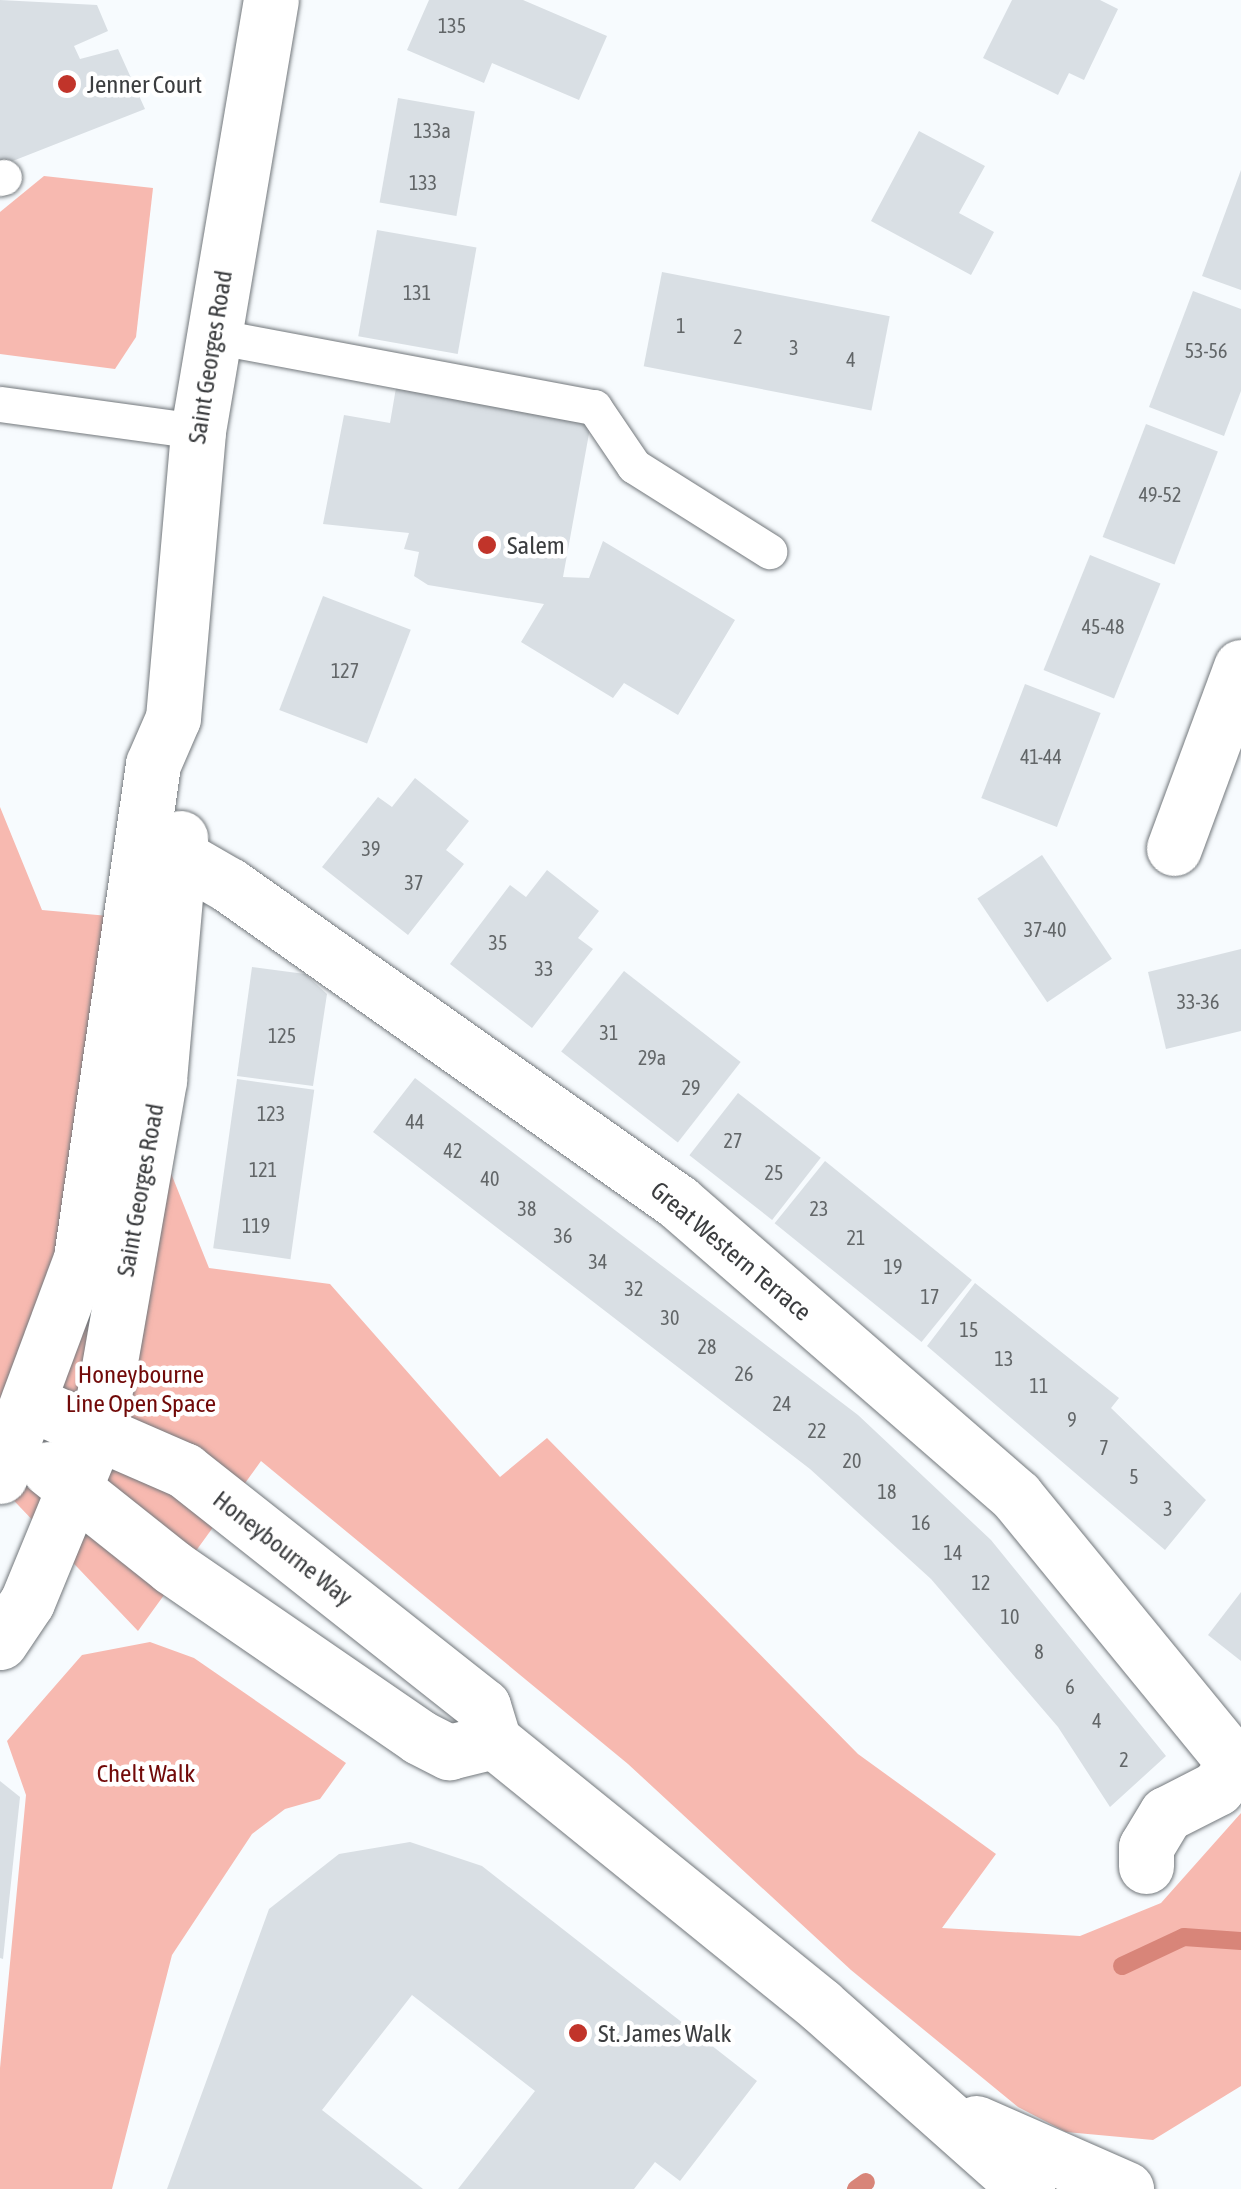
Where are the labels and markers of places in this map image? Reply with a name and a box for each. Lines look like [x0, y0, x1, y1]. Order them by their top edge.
place label: Jenner Court [87, 69, 202, 99]
marker: Jenner Court [56, 73, 78, 95]
place label: Salem [507, 530, 565, 560]
marker: Salem [476, 534, 498, 556]
place label: St. James Walk [598, 2018, 731, 2048]
marker: St. James Walk [567, 2022, 589, 2044]

